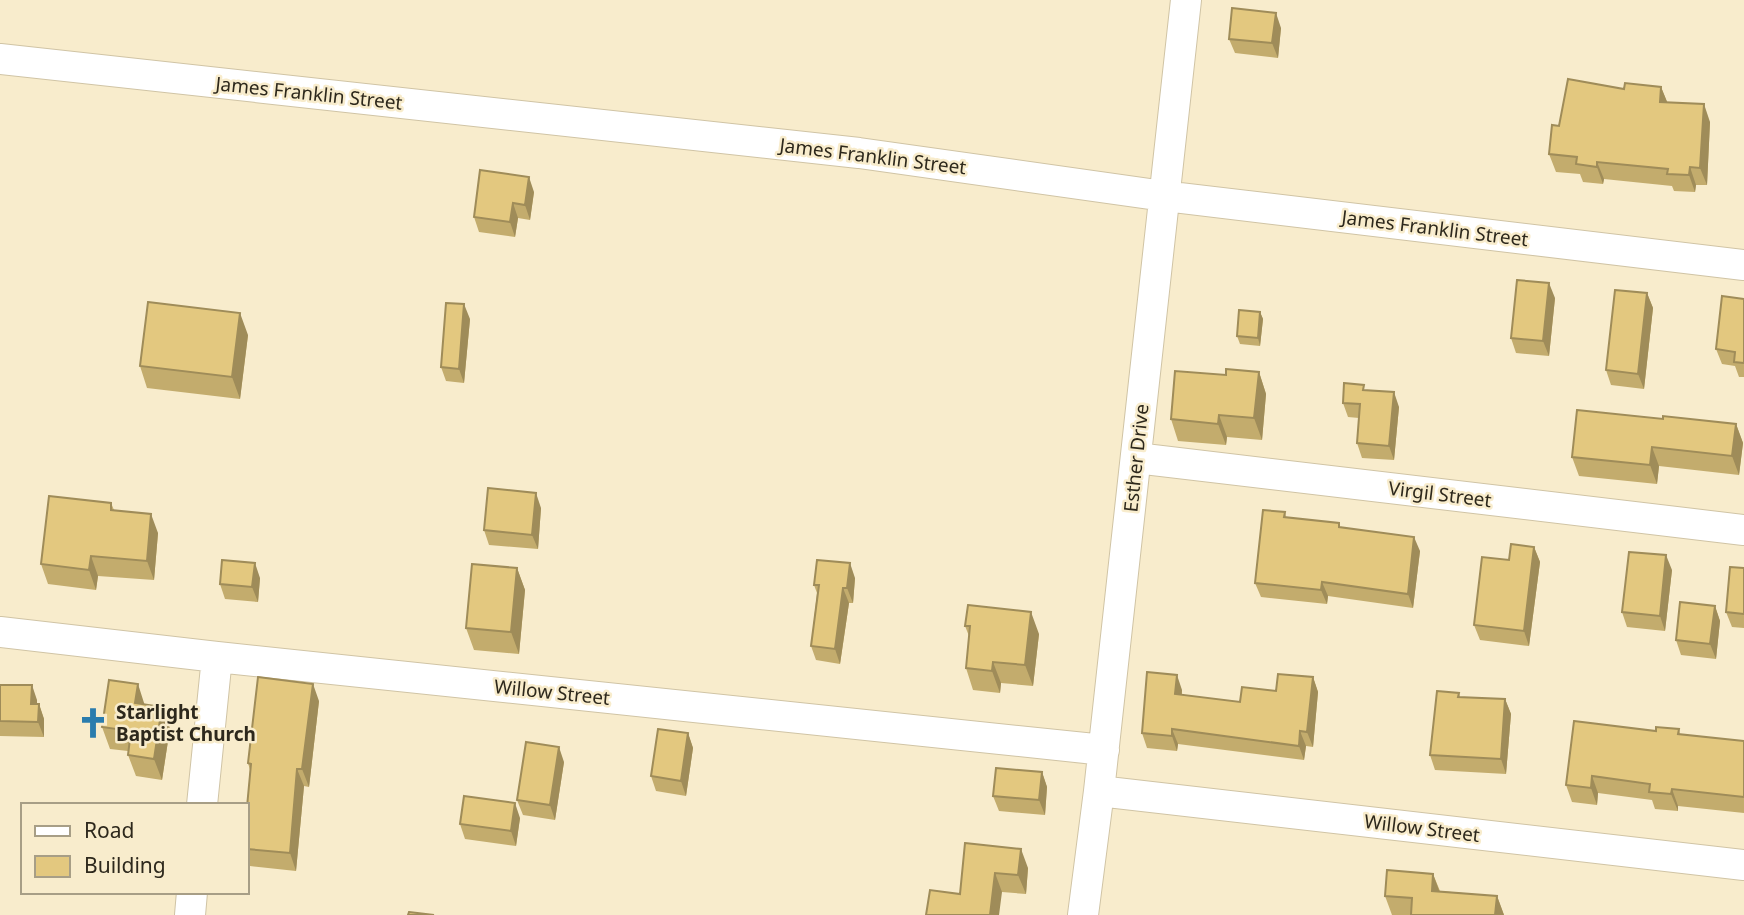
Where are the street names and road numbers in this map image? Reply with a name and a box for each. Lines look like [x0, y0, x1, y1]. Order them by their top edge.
street label: James Franklin Street [212, 70, 404, 116]
street label: James Franklin Street [776, 131, 968, 180]
street label: James Franklin Street [1338, 203, 1530, 252]
street label: Esther Drive [1117, 403, 1155, 513]
street label: Virgil Street [1387, 475, 1493, 513]
street label: Willow Street [493, 673, 611, 711]
street label: Willow Street [1363, 808, 1481, 848]

